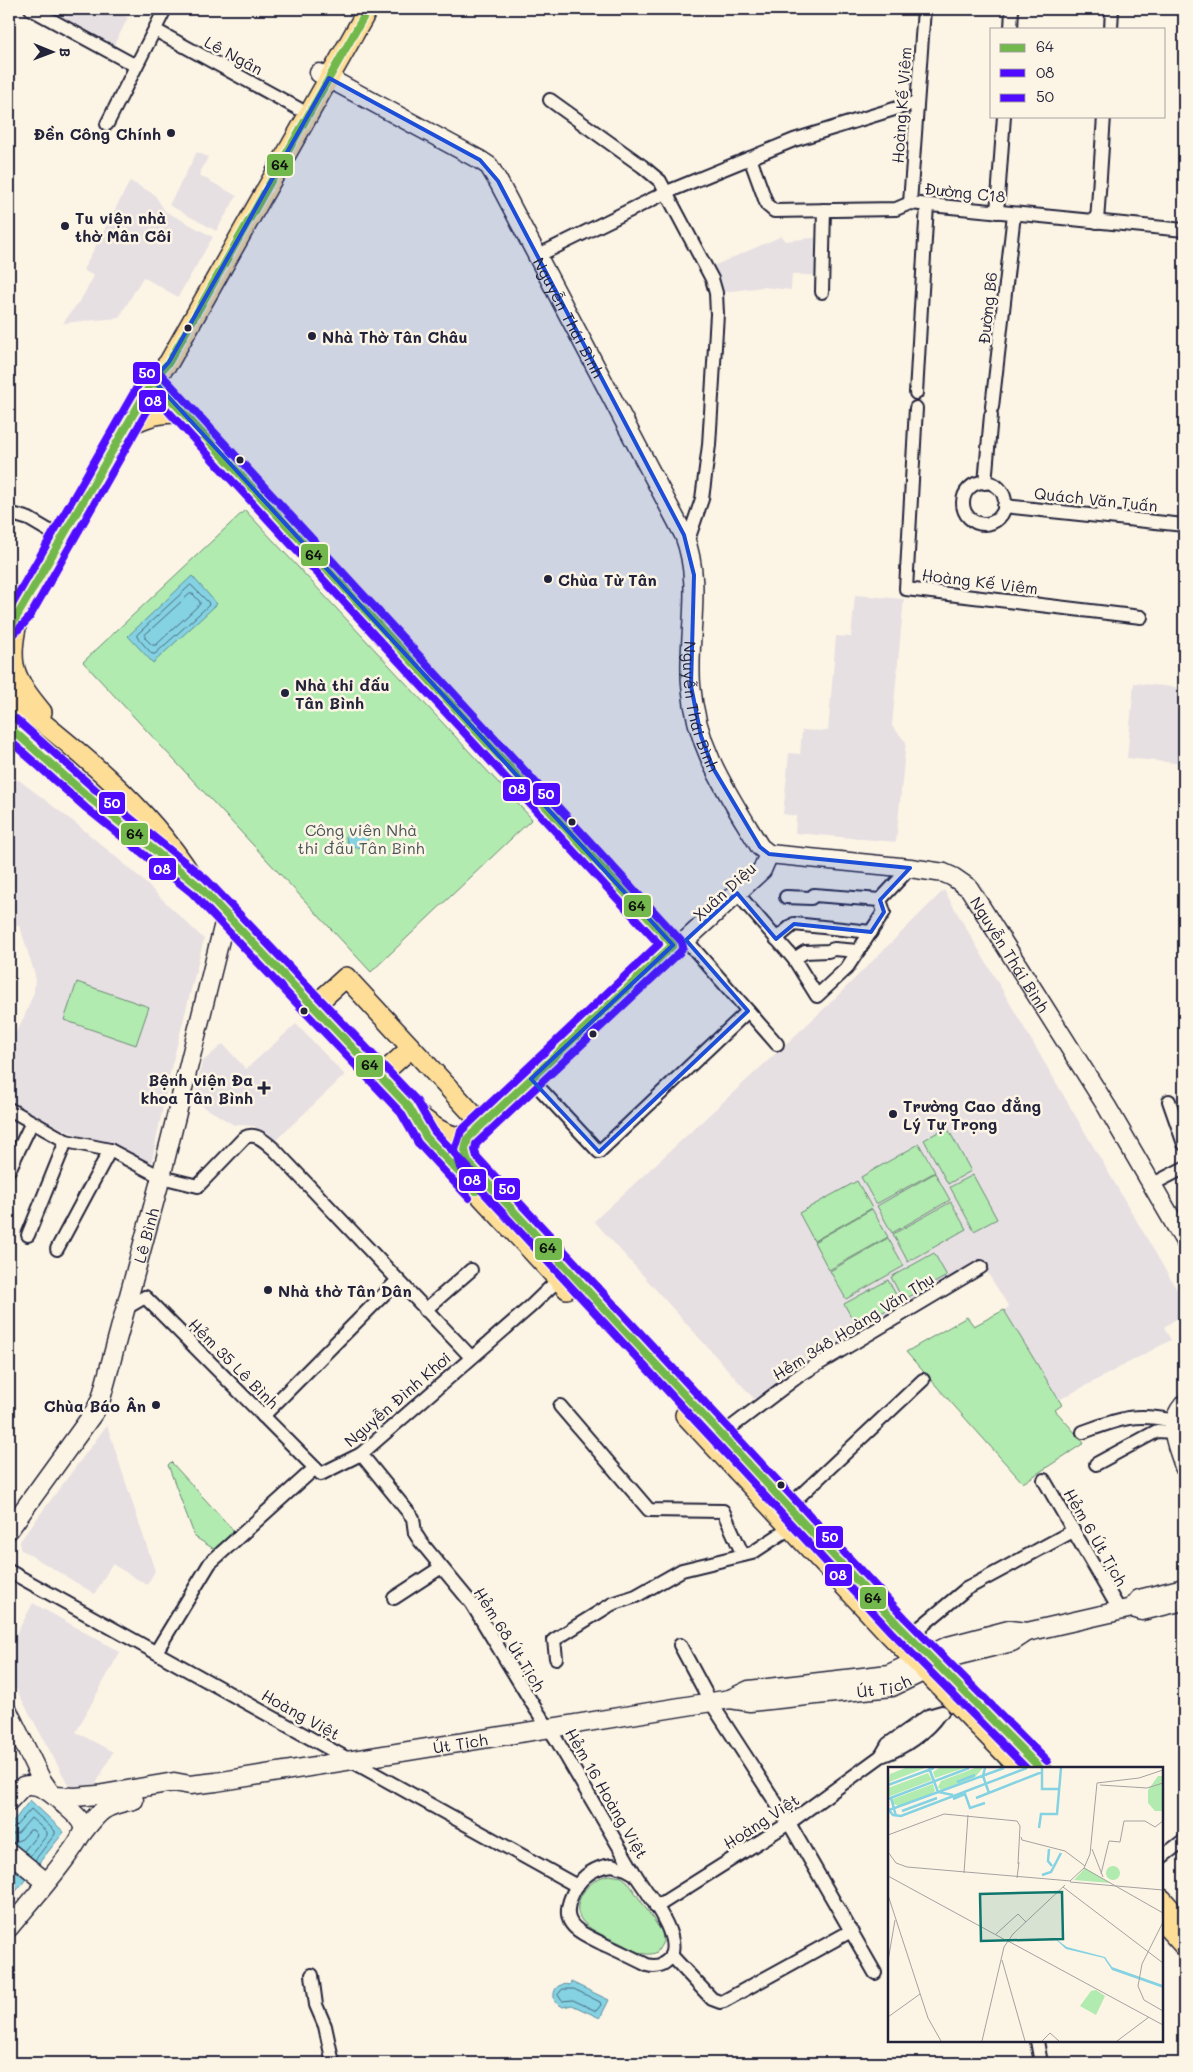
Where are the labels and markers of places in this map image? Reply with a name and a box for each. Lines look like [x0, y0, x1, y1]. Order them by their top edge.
place label: Đền Công Chính [34, 123, 161, 144]
marker: Đền Công Chính [165, 127, 177, 139]
place label: Tu viện nhà thờ Mân Côi [75, 207, 172, 246]
marker: Tu viện nhà thờ Mân Côi [59, 220, 71, 232]
unlabelled marker [183, 323, 193, 333]
place label: Nhà Thờ Tân Châu [322, 326, 468, 347]
marker: Nhà Thờ Tân Châu [306, 330, 318, 342]
unlabelled marker [235, 455, 245, 465]
place label: Chùa Từ Tân [558, 569, 657, 590]
marker: Chùa Từ Tân [542, 573, 554, 585]
place label: Nhà thi đấu Tân Bình [295, 674, 390, 713]
marker: Nhà thi đấu Tân Bình [279, 687, 291, 699]
unlabelled marker [567, 817, 577, 827]
unlabelled marker [299, 1006, 309, 1016]
unlabelled marker [588, 1029, 598, 1039]
place label: Bệnh viện Đa khoa Tân Bình [141, 1069, 253, 1108]
marker: Bệnh viện Đa khoa Tân Bình [257, 1081, 271, 1095]
place label: Trường Cao đẳng Lý Tự Trọng [903, 1095, 1041, 1134]
marker: Trường Cao đẳng Lý Tự Trọng [887, 1108, 899, 1120]
place label: Nhà thờ Tân Dân [278, 1280, 412, 1301]
marker: Nhà thờ Tân Dân [262, 1284, 274, 1296]
place label: Chùa Báo Ân [44, 1395, 146, 1416]
marker: Chùa Báo Ân [150, 1399, 162, 1411]
unlabelled marker [776, 1480, 786, 1490]

